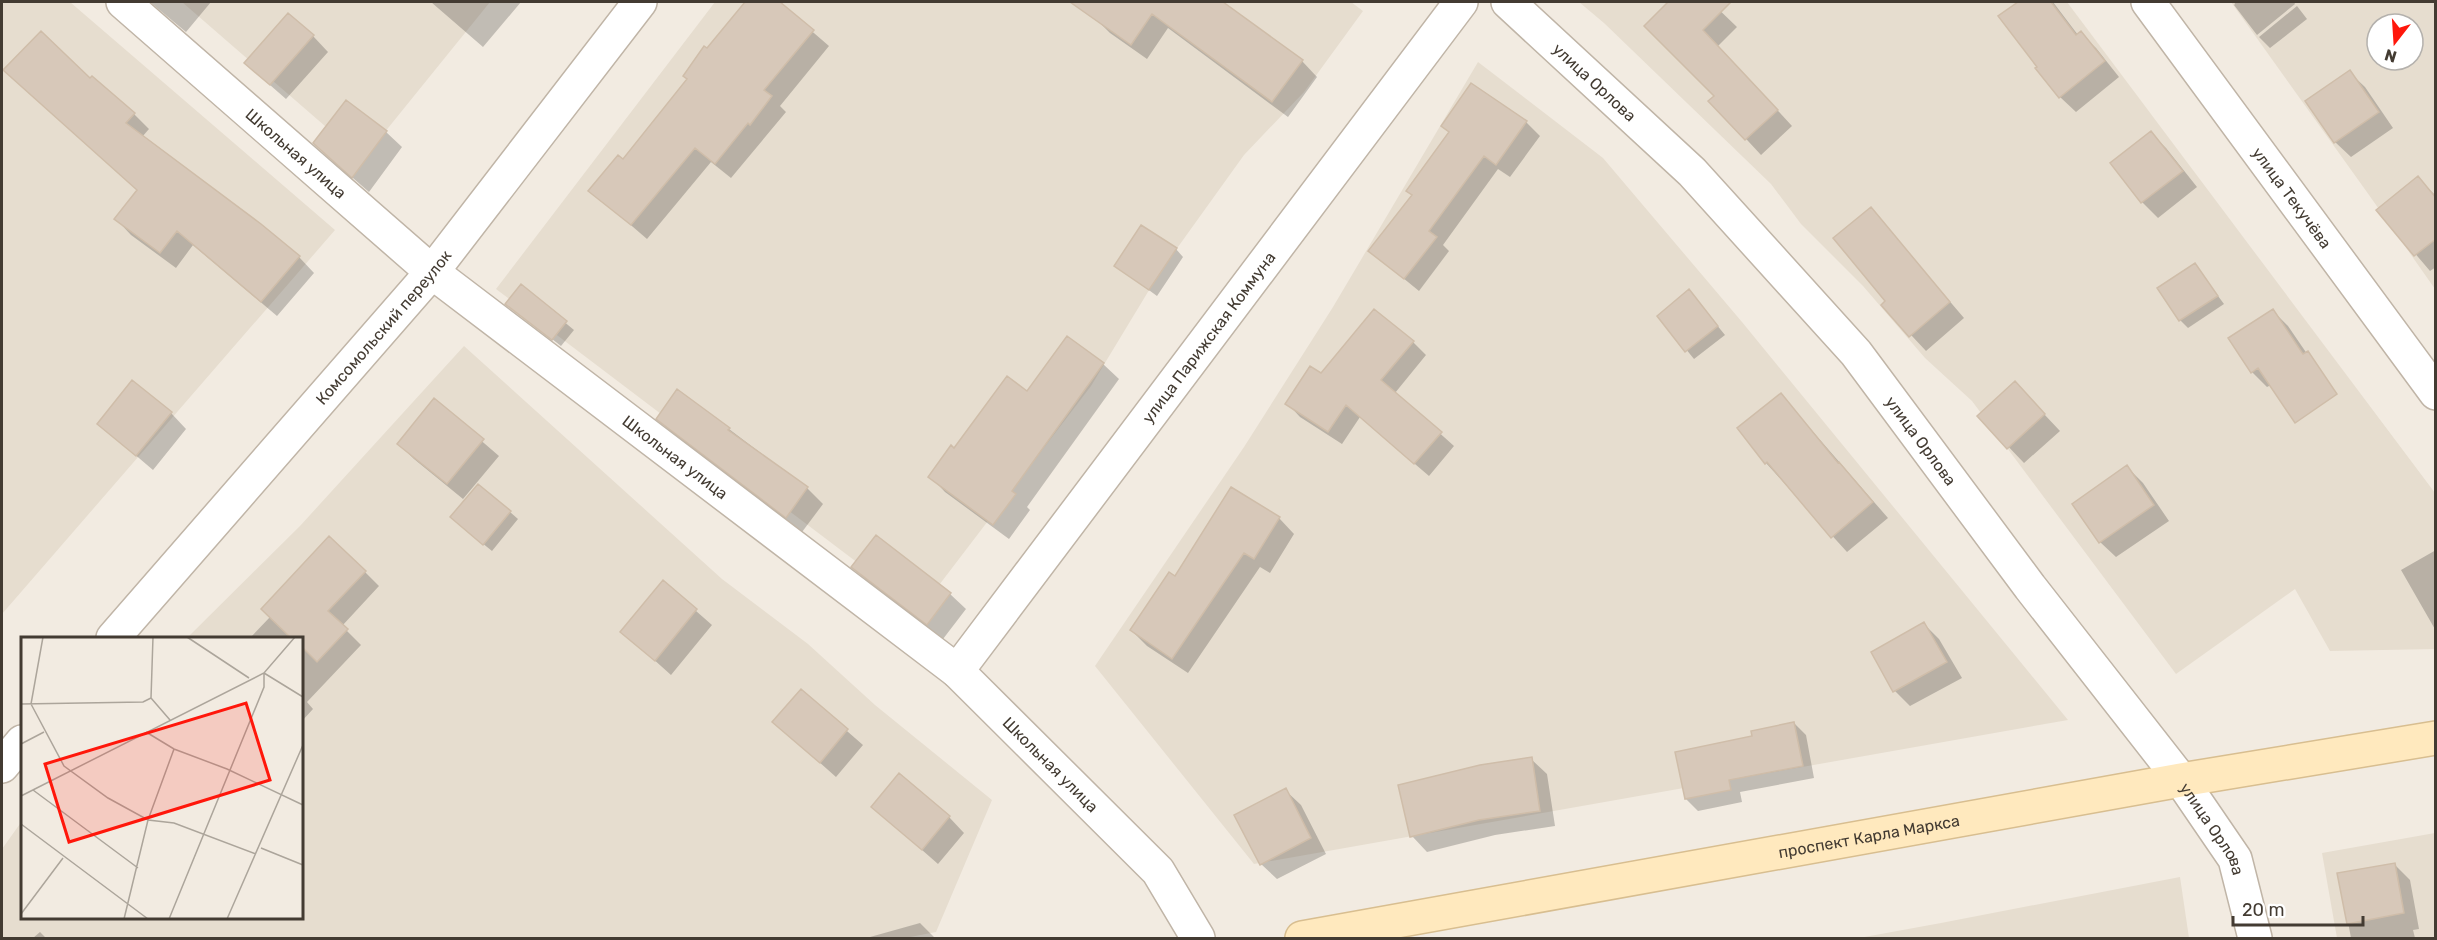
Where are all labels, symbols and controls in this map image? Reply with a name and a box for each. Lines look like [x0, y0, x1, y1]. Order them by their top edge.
north arrow [2365, 12, 2425, 72]
street label: улица Орлова [1549, 39, 1640, 126]
text: N [2382, 45, 2399, 67]
street label: Школьная улица [242, 105, 350, 203]
street label: улица Текучёва [2248, 144, 2335, 252]
street label: Комсомольский переулок [312, 246, 456, 409]
street label: улица Парижская Коммуна [1138, 248, 1280, 427]
street label: улица Орлова [1881, 393, 1960, 489]
street label: Школьная улица [619, 411, 731, 503]
inset map [21, 637, 303, 919]
street label: Школьная улица [999, 713, 1102, 816]
street label: улица Орлова [2176, 779, 2248, 877]
street label: проспект Карла Маркса [1777, 811, 1961, 862]
scale bar [2233, 889, 2364, 927]
text: 20 m [2242, 899, 2284, 921]

